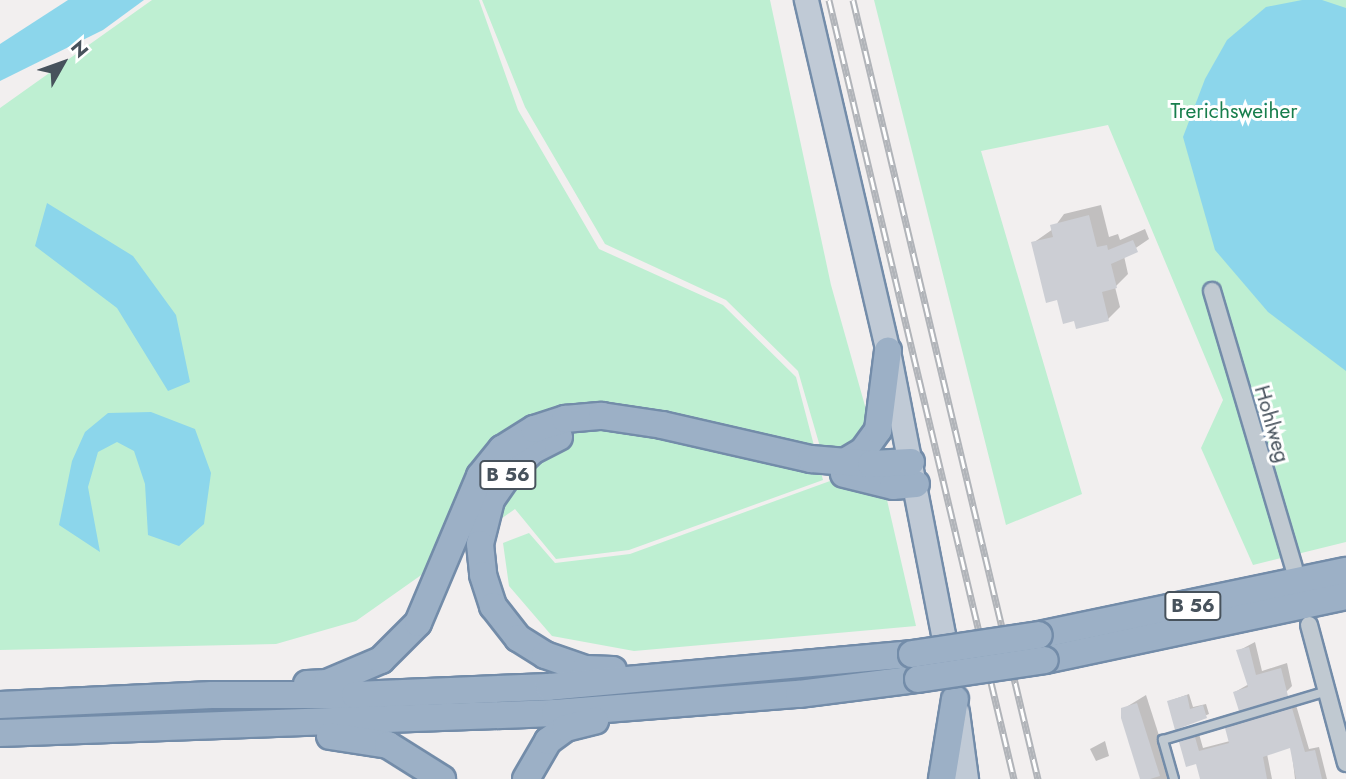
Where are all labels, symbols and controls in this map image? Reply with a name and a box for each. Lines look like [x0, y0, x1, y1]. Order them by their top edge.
north arrow [28, 28, 98, 98]
text: N [64, 35, 95, 64]
park label: Trerichsweiher [1170, 98, 1298, 124]
street label: Hohlweg [1249, 383, 1295, 465]
road number: B 56 [478, 460, 538, 490]
road number: B 56 [1163, 590, 1223, 622]

